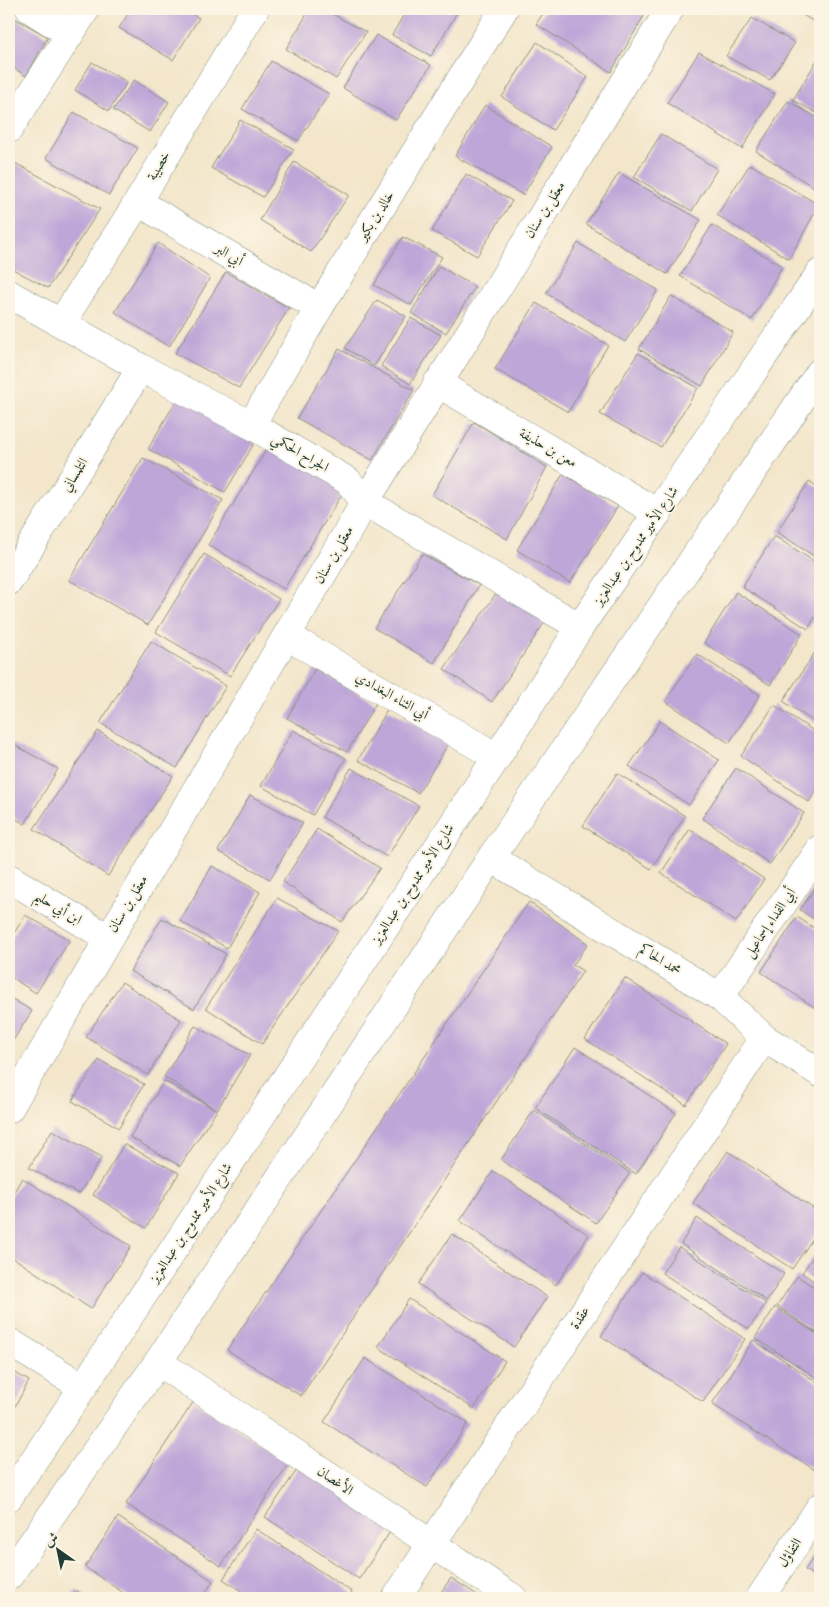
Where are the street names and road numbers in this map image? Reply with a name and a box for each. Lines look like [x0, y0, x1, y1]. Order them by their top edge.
street label: خصيبة [143, 148, 175, 184]
street label: معقل بن سنان [520, 178, 570, 242]
street label: خالد بن بكير [353, 188, 398, 246]
street label: أبي البر [209, 237, 248, 272]
street label: معن بن حذيفة [516, 424, 580, 472]
street label: الجراح الحكمي [267, 429, 332, 479]
street label: التلمساني [58, 455, 94, 496]
street label: شارع الأمير ممدوح بن عبدالعزيز [587, 482, 685, 612]
street label: معقل بن سنان [310, 523, 359, 588]
street label: أبي الثناء البغدادي [351, 666, 433, 726]
street label: شارع الأمير ممدوح بن عبدالعزيز [365, 819, 461, 951]
street label: معقل بن سنان [104, 872, 153, 937]
street label: أبي الفداء إسماعيل [738, 883, 802, 963]
street label: ابن أبي حليم [29, 885, 86, 933]
street label: محمد الحاكم [634, 940, 684, 982]
street label: شارع الأمير ممدوح بن عبدالعزيز [143, 1158, 239, 1290]
street label: عقدة [566, 1303, 594, 1333]
street label: الأغصان [313, 1461, 358, 1500]
street label: التفاؤل [774, 1535, 806, 1571]

